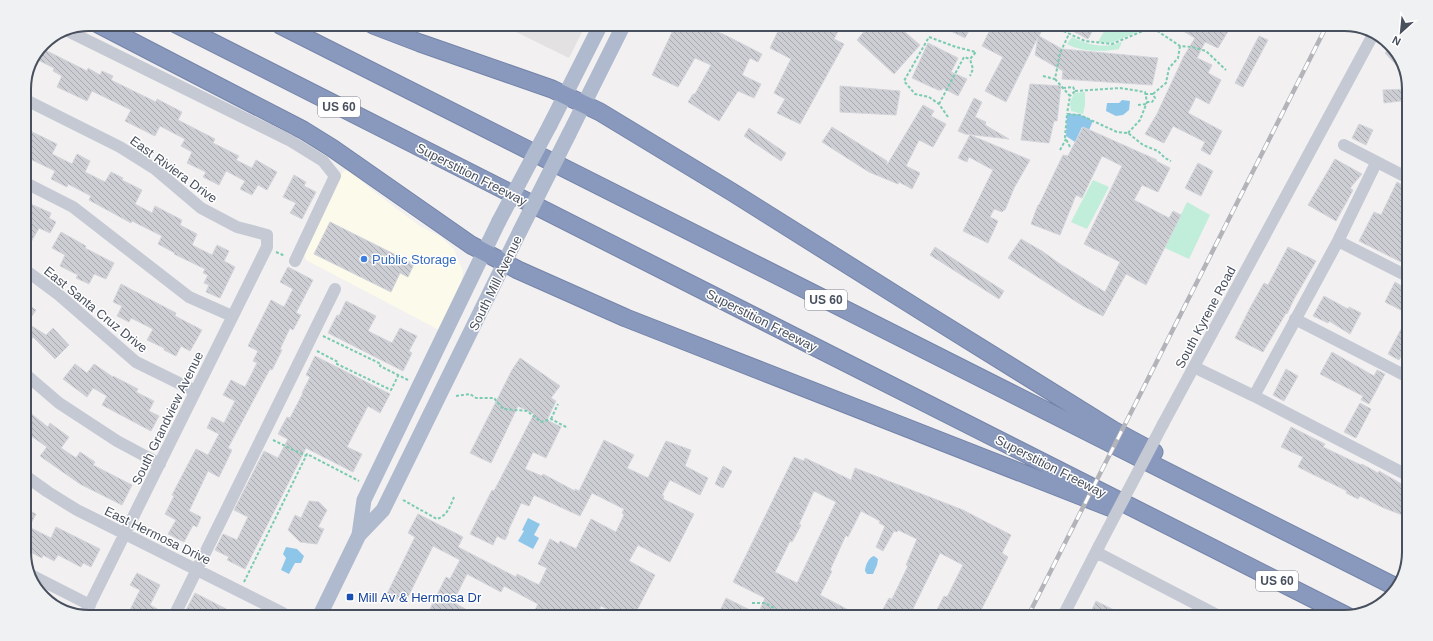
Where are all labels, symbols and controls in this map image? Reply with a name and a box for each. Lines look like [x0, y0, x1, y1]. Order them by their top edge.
north arrow [1381, 12, 1421, 52]
text: N [1390, 34, 1403, 48]
road number: US 60 [318, 97, 360, 117]
street label: East Riviera Drive [127, 133, 220, 206]
street label: Superstition Freeway [414, 140, 530, 209]
street label: South Mill Avenue [466, 233, 525, 333]
place label: Public Storage [372, 252, 457, 267]
marker: Public Storage [359, 254, 369, 264]
street label: East Santa Cruz Drive [41, 263, 150, 356]
street label: South Kyrene Road [1172, 264, 1239, 371]
street label: Superstition Freeway [704, 286, 820, 355]
road number: US 60 [805, 290, 847, 310]
street label: South Grandview Avenue [129, 349, 206, 487]
street label: Superstition Freeway [993, 432, 1109, 501]
street label: East Hermosa Drive [102, 503, 213, 568]
road number: US 60 [1256, 571, 1298, 591]
place label: Mill Av & Hermosa Dr [358, 590, 482, 605]
marker: Mill Av & Hermosa Dr [345, 592, 355, 602]

